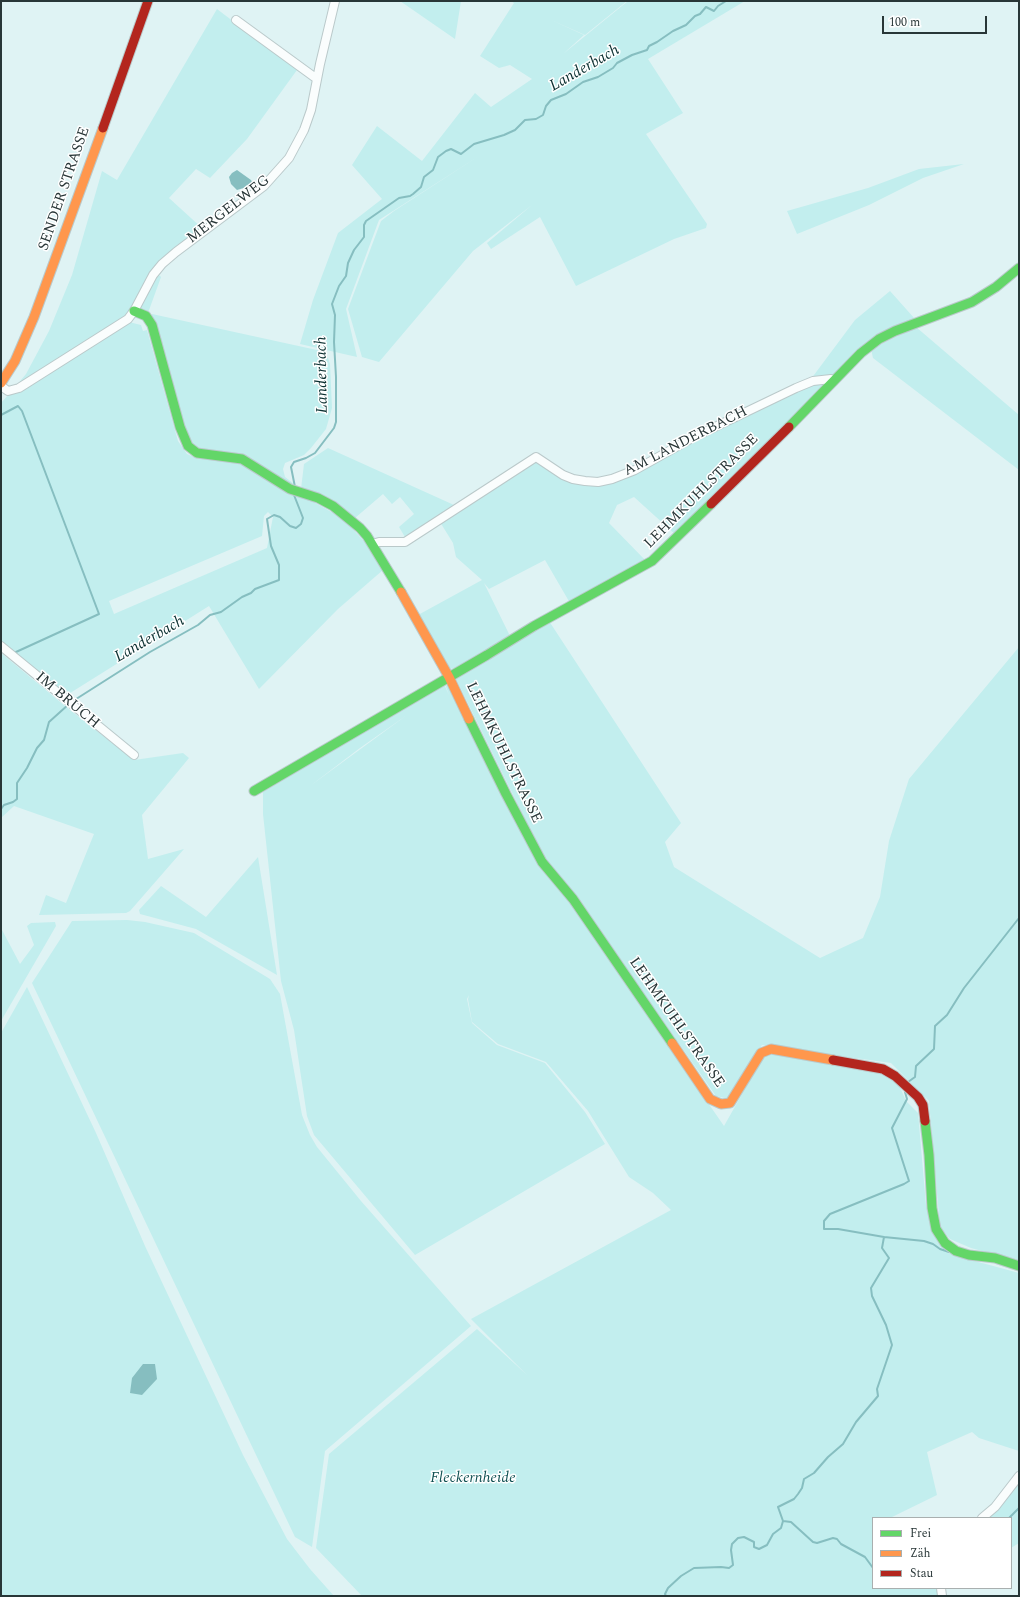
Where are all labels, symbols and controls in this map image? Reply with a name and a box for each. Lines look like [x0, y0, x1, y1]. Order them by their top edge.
scale bar [884, 8, 989, 34]
text: 100 m [889, 13, 920, 32]
water label: Landerbach [547, 41, 623, 97]
street label: SENDER STRASSE [35, 125, 95, 253]
street label: MERGELWEG [184, 172, 274, 248]
water label: Landerbach [313, 336, 333, 414]
street label: AM LANDERBACH [621, 403, 751, 481]
street label: LEHMKUHLSTRASSE [641, 431, 763, 553]
water label: Landerbach [112, 612, 188, 668]
street label: IM BRUCH [31, 669, 103, 733]
street label: LEHMKUHLSTRASSE [461, 680, 545, 826]
street label: LEHMKUHLSTRASSE [624, 954, 728, 1092]
park label: Fleckernheide [430, 1470, 516, 1488]
legend [872, 1517, 1012, 1589]
text: Frei [910, 1524, 931, 1543]
text: Zäh [910, 1544, 931, 1563]
text: Stau [910, 1564, 933, 1583]

